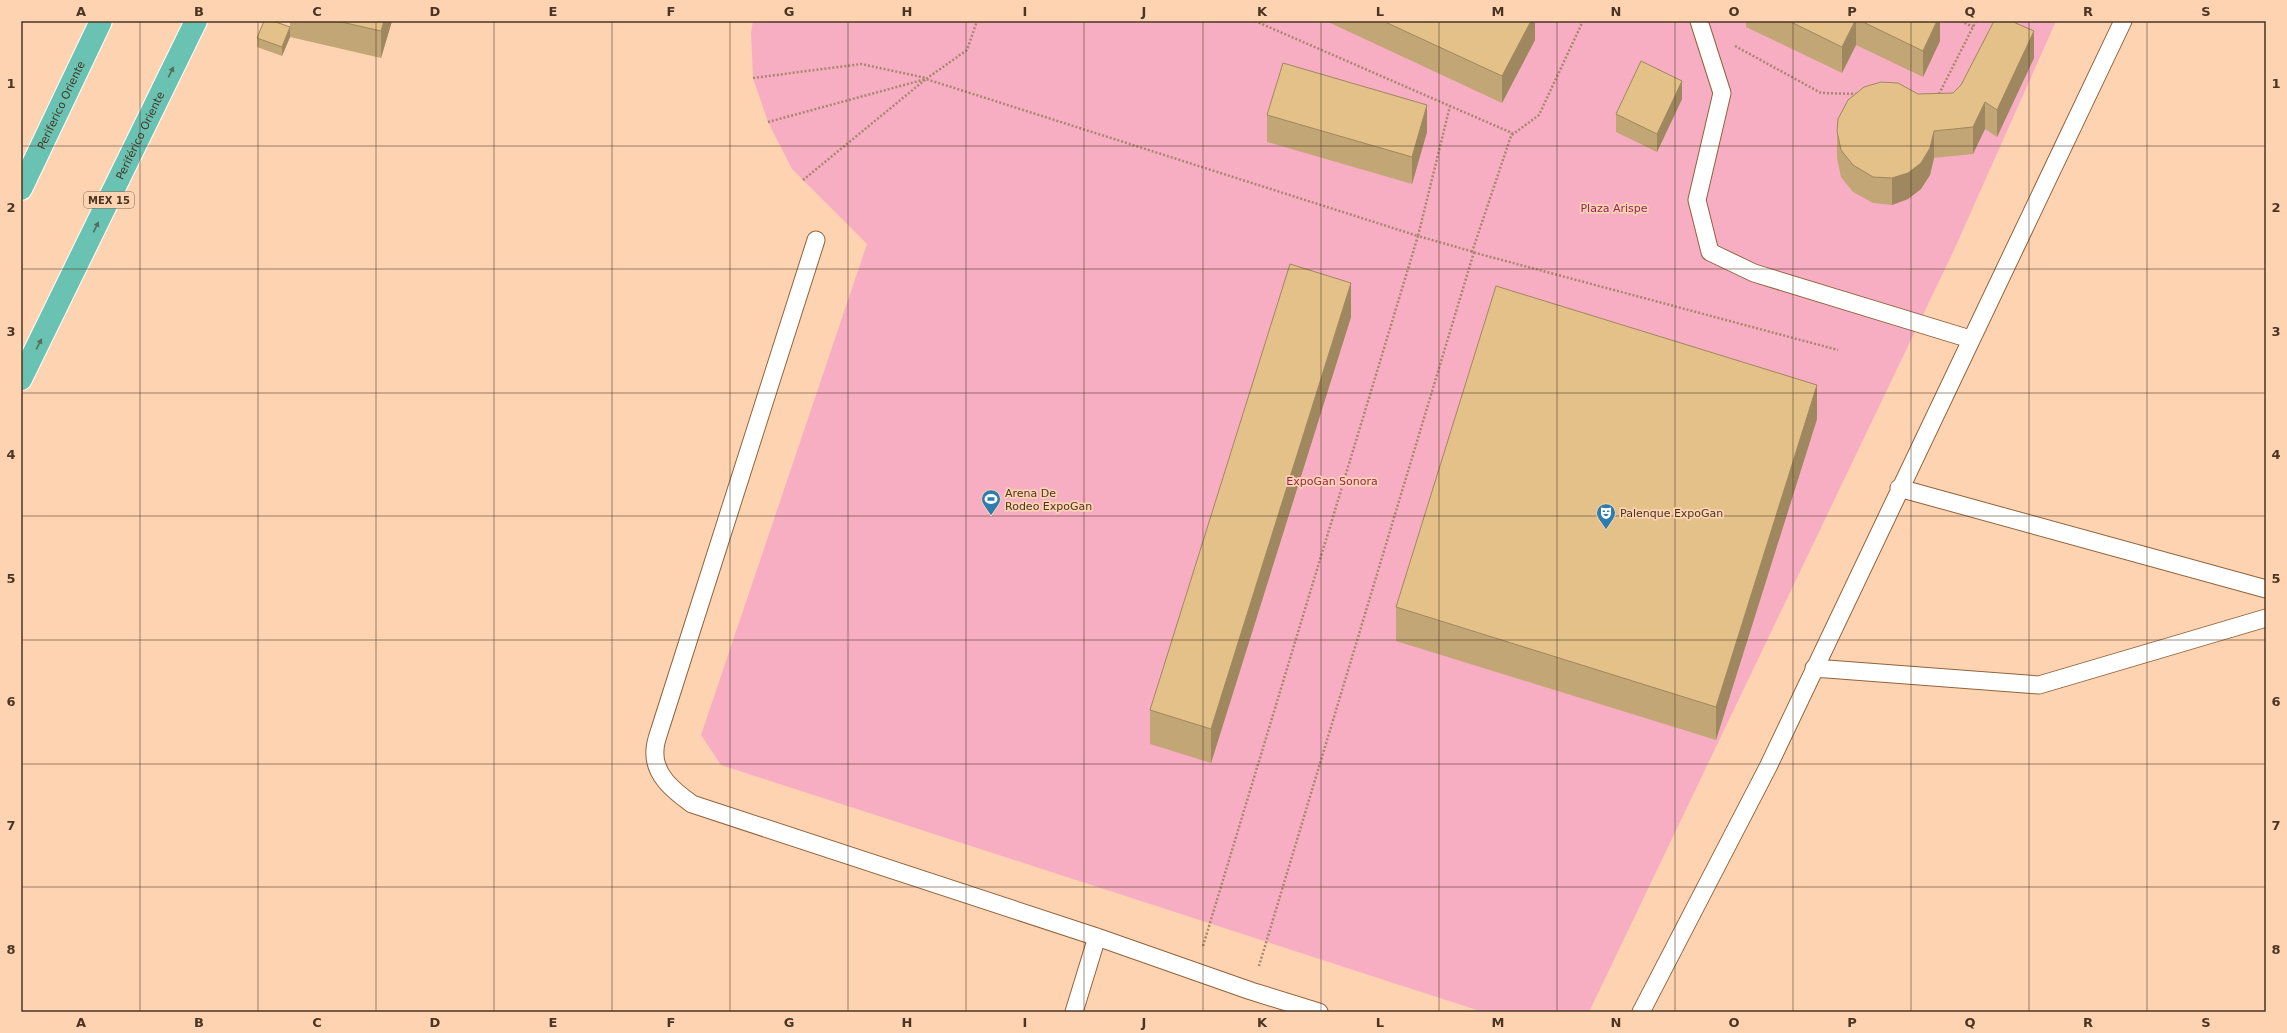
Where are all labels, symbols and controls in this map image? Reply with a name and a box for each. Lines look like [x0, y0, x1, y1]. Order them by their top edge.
text: A [76, 4, 86, 19]
text: B [194, 4, 204, 19]
text: C [312, 4, 322, 19]
text: D [430, 4, 441, 19]
text: E [549, 4, 557, 19]
text: F [667, 4, 675, 19]
text: G [784, 4, 794, 19]
text: H [902, 4, 912, 19]
text: I [1023, 4, 1027, 19]
text: J [1141, 4, 1146, 19]
text: K [1257, 4, 1268, 19]
text: L [1376, 4, 1384, 19]
text: M [1492, 4, 1504, 19]
text: N [1611, 4, 1621, 19]
text: O [1728, 4, 1740, 19]
text: P [1847, 4, 1857, 19]
text: Q [1964, 4, 1976, 19]
text: R [2083, 4, 2093, 19]
text: S [2201, 4, 2211, 19]
street label: Periferico Oriente [34, 59, 88, 151]
one-way arrow [168, 67, 174, 78]
text: 1 [6, 76, 16, 91]
text: 1 [2271, 76, 2281, 91]
street label: Periférico Oriente [113, 89, 167, 182]
road number: MEX 15 [84, 192, 134, 208]
text: 2 [6, 200, 16, 215]
text: 2 [2271, 200, 2281, 215]
park label: Plaza Arispe [1580, 202, 1648, 215]
one-way arrow [93, 222, 99, 233]
text: 3 [6, 324, 16, 339]
text: 3 [2271, 324, 2281, 339]
one-way arrow [36, 338, 42, 350]
text: 4 [6, 447, 16, 462]
text: 4 [2271, 447, 2281, 462]
park label: ExpoGan Sonora [1286, 475, 1378, 488]
place label: Arena De Rodeo ExpoGan [1005, 487, 1092, 513]
sports icon: Arena De Rodeo ExpoGan [980, 488, 1002, 516]
theatre icon: Palenque ExpoGan [1595, 502, 1617, 530]
place label: Palenque ExpoGan [1620, 507, 1723, 520]
text: 5 [6, 571, 16, 586]
text: 5 [2271, 571, 2281, 586]
text: 6 [6, 694, 16, 709]
text: 6 [2271, 694, 2281, 709]
text: 7 [6, 818, 16, 833]
text: 7 [2271, 818, 2281, 833]
text: 8 [6, 942, 16, 957]
text: 8 [2271, 942, 2281, 957]
text: A [76, 1015, 86, 1030]
text: B [194, 1015, 204, 1030]
text: C [312, 1015, 322, 1030]
text: D [430, 1015, 441, 1030]
text: E [549, 1015, 557, 1030]
text: F [667, 1015, 675, 1030]
text: G [784, 1015, 794, 1030]
text: H [902, 1015, 912, 1030]
text: I [1023, 1015, 1027, 1030]
text: J [1141, 1015, 1146, 1030]
text: K [1257, 1015, 1268, 1030]
text: L [1376, 1015, 1384, 1030]
text: M [1492, 1015, 1504, 1030]
text: N [1611, 1015, 1621, 1030]
text: O [1728, 1015, 1740, 1030]
text: P [1847, 1015, 1857, 1030]
text: Q [1964, 1015, 1976, 1030]
text: R [2083, 1015, 2093, 1030]
text: S [2201, 1015, 2211, 1030]

